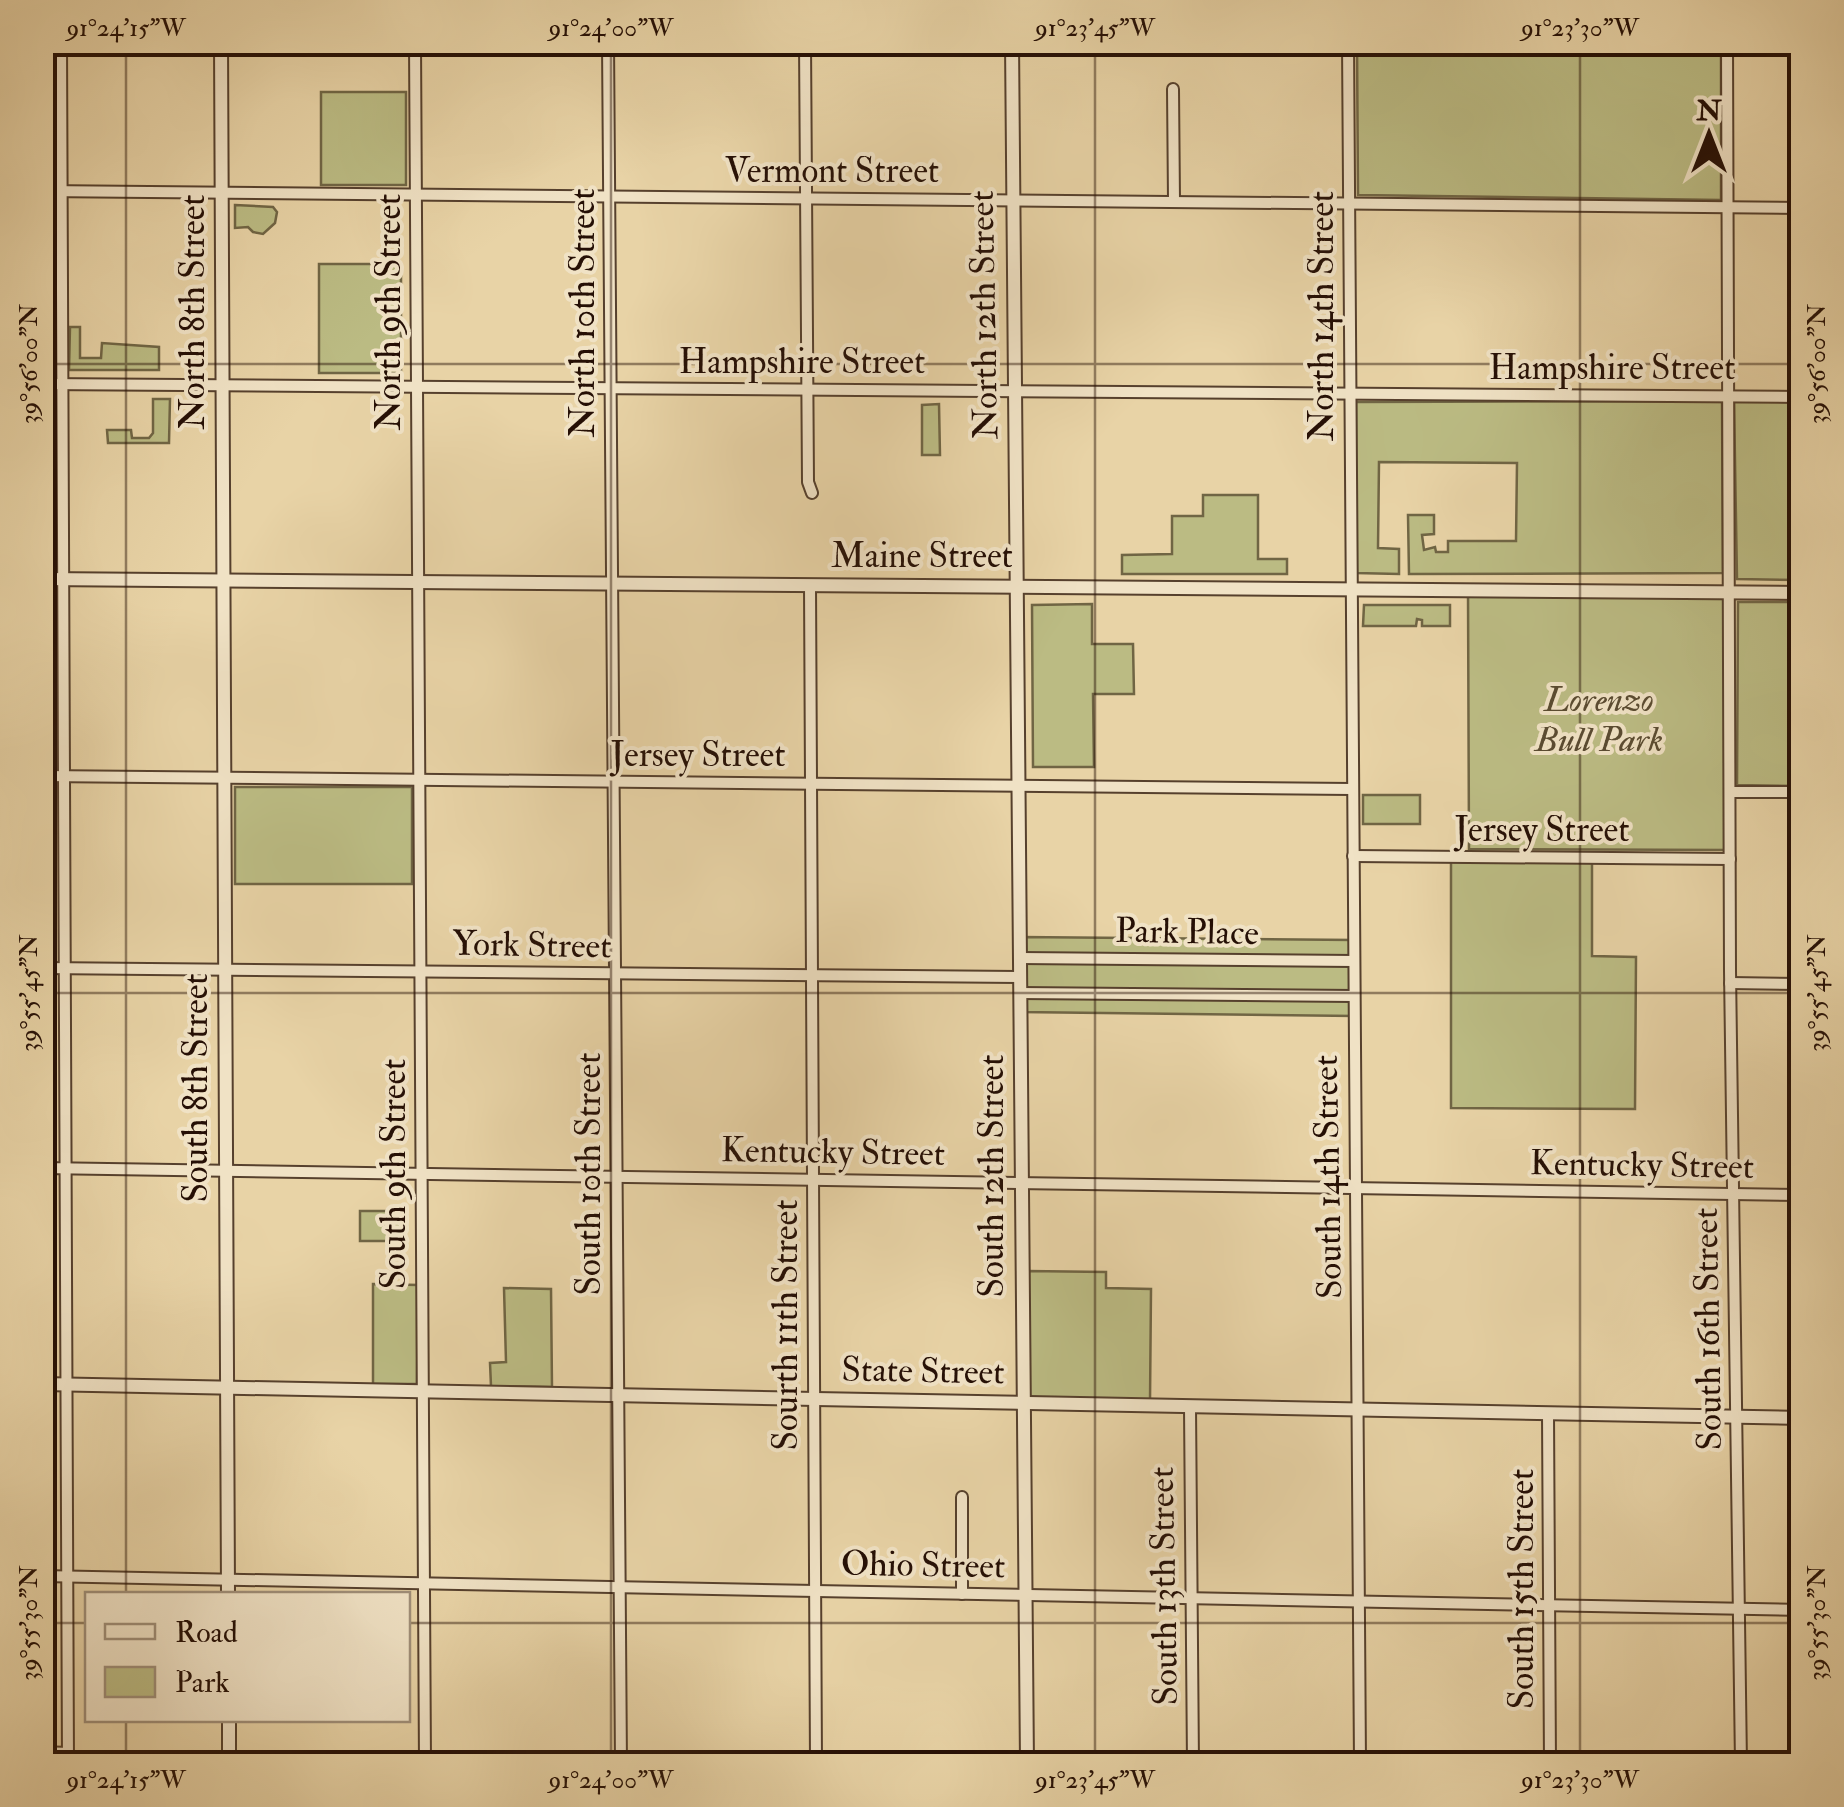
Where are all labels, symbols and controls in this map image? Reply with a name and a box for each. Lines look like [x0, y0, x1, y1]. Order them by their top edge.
text: 91°24'15"W [64, 13, 187, 44]
text: 91°24'00"W [546, 13, 675, 44]
text: 91°23'45"W [1033, 13, 1157, 44]
text: 91°23'30"W [1519, 13, 1641, 44]
north arrow [1659, 85, 1759, 185]
text: N [1695, 94, 1722, 129]
street label: Vermont Street [725, 149, 939, 193]
street label: North 10th Street [561, 188, 605, 438]
street label: North 12th Street [960, 190, 1008, 440]
street label: North 14th Street [1300, 191, 1344, 441]
street label: North 8th Street [171, 194, 215, 430]
street label: North 9th Street [367, 194, 411, 430]
text: 39°56'00"N [14, 303, 45, 424]
text: 39°56'00"N [1802, 303, 1833, 424]
street label: Hampshire Street [679, 340, 925, 384]
street label: Hampshire Street [1489, 346, 1735, 390]
street label: Maine Street [831, 534, 1013, 578]
park label: Lorenzo Bull Park [1533, 678, 1663, 762]
street label: Jersey Street [610, 733, 785, 777]
street label: Jersey Street [1454, 808, 1629, 852]
street label: Park Place [1115, 909, 1259, 955]
street label: York Street [452, 922, 612, 968]
text: 39°55'45"N [14, 934, 45, 1052]
text: 39°55'45"N [1802, 934, 1833, 1052]
street label: South 8th Street [174, 973, 218, 1203]
street label: South 10th Street [567, 1052, 611, 1296]
street label: South 12th Street [970, 1054, 1014, 1298]
street label: South 14th Street [1304, 1055, 1352, 1299]
street label: South 9th Street [372, 1059, 416, 1289]
street label: Kentucky Street [721, 1128, 945, 1176]
street label: Kentucky Street [1530, 1141, 1754, 1189]
street label: Sourth 11th Street [764, 1200, 808, 1450]
street label: South 16th Street [1684, 1207, 1732, 1451]
street label: State Street [841, 1348, 1005, 1394]
street label: South 13th Street [1140, 1466, 1188, 1706]
street label: South 15th Street [1500, 1469, 1544, 1709]
street label: Ohio Street [840, 1542, 1006, 1588]
text: 39°55'30"N [14, 1565, 45, 1681]
text: 39°55'30"N [1802, 1565, 1833, 1681]
legend [85, 1592, 410, 1722]
text: Road [175, 1614, 238, 1651]
text: Park [175, 1664, 230, 1701]
text: 91°24'15"W [64, 1765, 187, 1796]
text: 91°24'00"W [546, 1765, 675, 1796]
text: 91°23'45"W [1033, 1765, 1157, 1796]
text: 91°23'30"W [1519, 1765, 1641, 1796]

